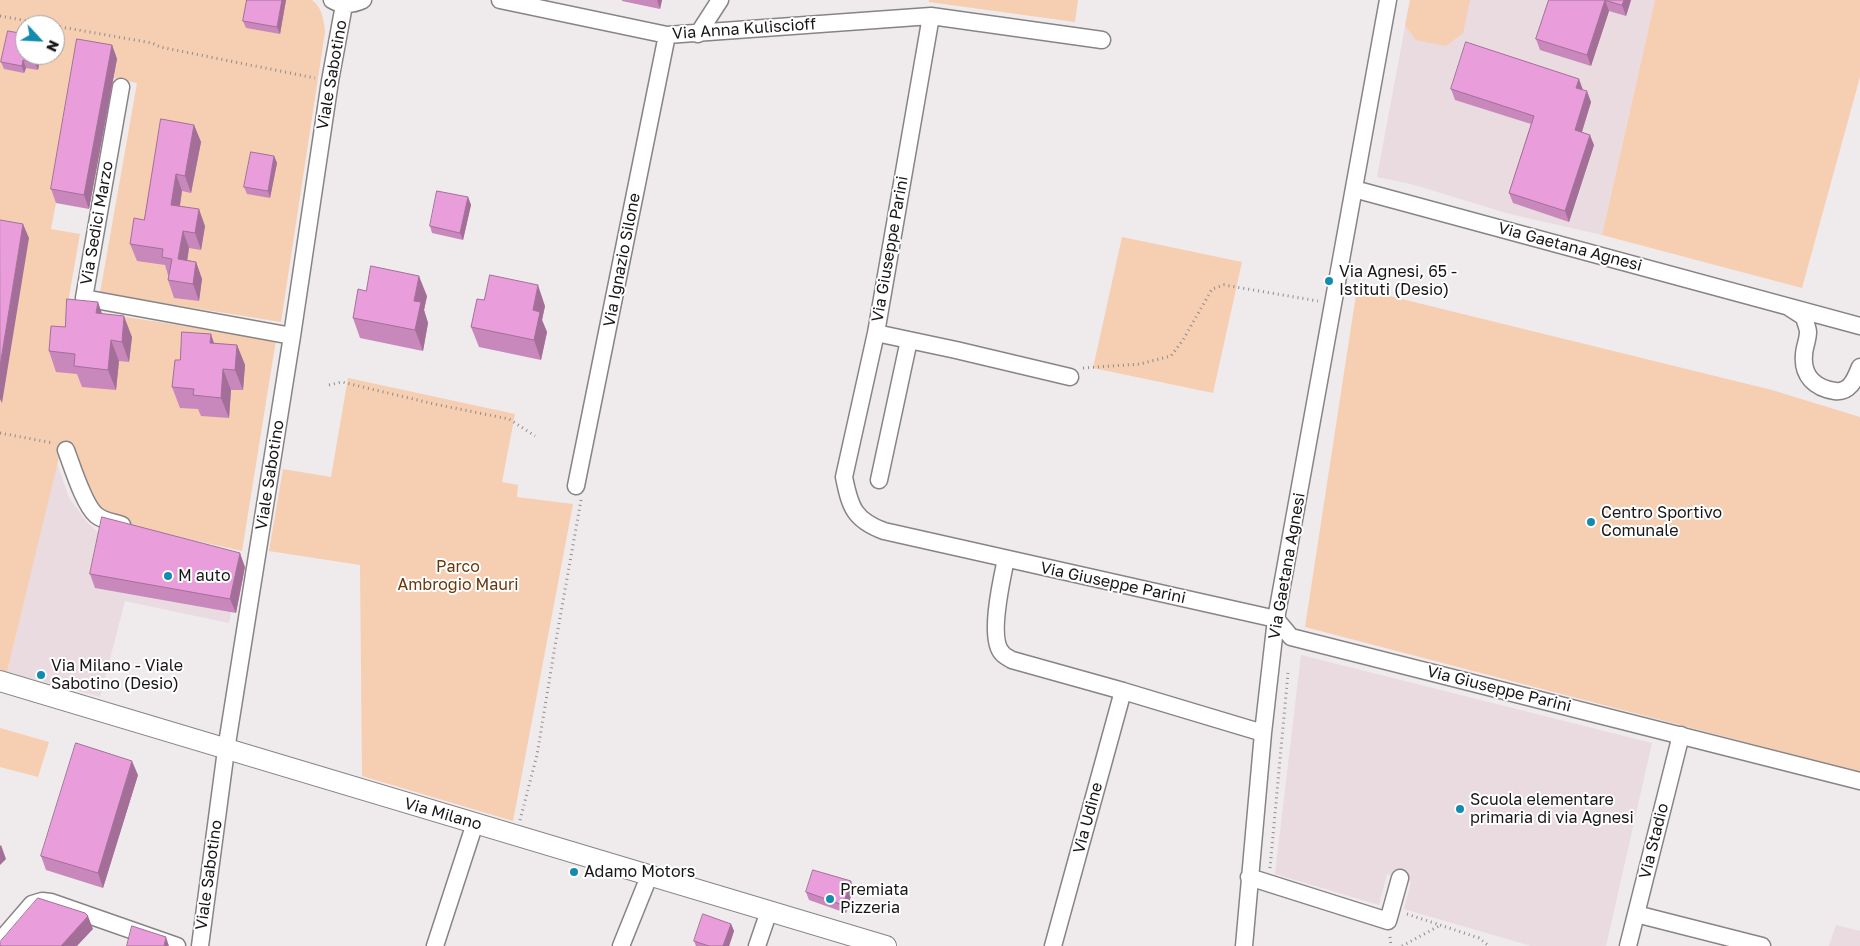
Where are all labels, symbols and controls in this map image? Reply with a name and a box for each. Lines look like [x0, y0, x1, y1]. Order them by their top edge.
street label: Via Anna Kuliscioff [671, 14, 817, 44]
north arrow [15, 15, 65, 65]
street label: Viale Sabotino [313, 19, 351, 131]
text: N [43, 38, 63, 55]
street label: Via Sedici Marzo [77, 159, 117, 287]
street label: Via Giuseppe Parini [868, 174, 912, 324]
street label: Via Ignazio Silone [600, 191, 644, 329]
street label: Via Gaetana Agnesi [1496, 219, 1644, 275]
place label: Via Agnesi, 65 - Istituti (Desio) [1339, 262, 1457, 300]
marker: Via Agnesi, 65 - Istituti (Desio) [1323, 275, 1335, 287]
street label: Viale Sabotino [252, 419, 288, 531]
street label: Via Gaetana Agnesi [1265, 491, 1309, 641]
place label: Centro Sportivo Comunale [1601, 503, 1722, 541]
marker: Centro Sportivo Comunale [1585, 516, 1597, 528]
park label: Parco Ambrogio Mauri [397, 557, 519, 595]
street label: Via Giuseppe Parini [1039, 558, 1187, 608]
place label: M auto [178, 566, 230, 586]
marker: M auto [162, 570, 174, 582]
place label: Via Milano - Viale Sabotino (Desio) [51, 656, 183, 694]
street label: Via Giuseppe Parini [1425, 662, 1573, 716]
marker: Via Milano - Viale Sabotino (Desio) [35, 669, 47, 681]
street label: Via Udine [1069, 780, 1107, 856]
place label: Scuola elementare primaria di via Agnesi [1470, 790, 1634, 828]
street label: Via Milano [402, 794, 484, 834]
street label: Via Stadio [1635, 801, 1673, 881]
marker: Scuola elementare primaria di via Agnesi [1454, 803, 1466, 815]
street label: Viale Sabotino [192, 819, 226, 931]
place label: Adamo Motors [584, 862, 695, 882]
marker: Adamo Motors [568, 866, 580, 878]
place label: Premiata Pizzeria [840, 880, 909, 918]
marker: Premiata Pizzeria [824, 893, 836, 905]

